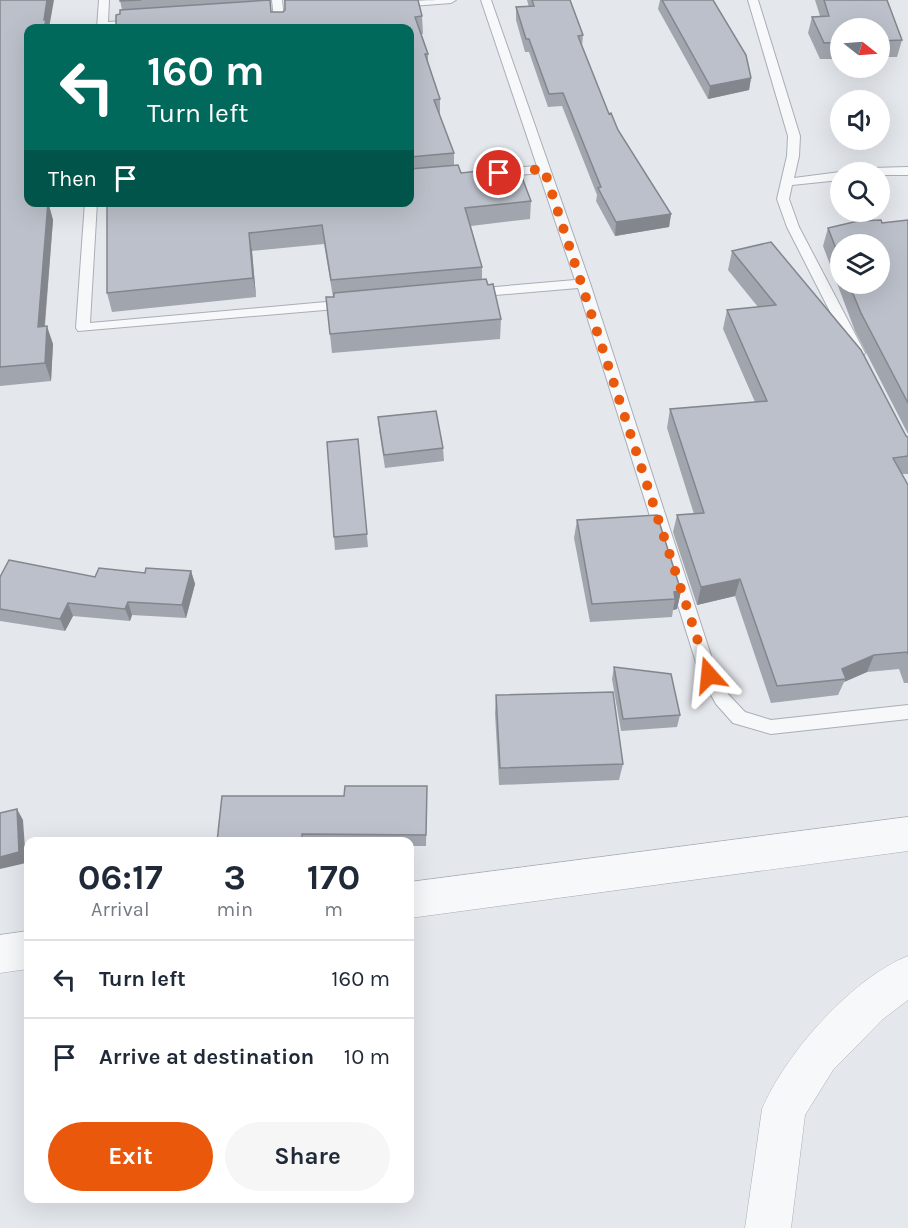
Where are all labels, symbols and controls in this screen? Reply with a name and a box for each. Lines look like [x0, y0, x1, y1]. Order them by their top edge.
north arrow [830, 18, 890, 78]
map controls [830, 18, 890, 294]
text: 160 m [147, 46, 265, 96]
icon: left [48, 48, 126, 126]
button: sound [830, 90, 890, 150]
text: Turn left [147, 97, 248, 129]
pin [473, 147, 524, 198]
icon: arrive [482, 156, 515, 189]
icon: arrive [109, 162, 142, 195]
button: search [830, 162, 890, 222]
text: Then [48, 166, 97, 192]
button: layers [830, 234, 890, 294]
position arrow [677, 643, 741, 707]
text: 06:17 [78, 856, 163, 898]
text: 3 [224, 856, 246, 898]
text: 170 [307, 856, 360, 898]
text: Arrival [91, 898, 149, 921]
text: min [216, 898, 253, 921]
text: m [324, 898, 343, 921]
icon: left [48, 963, 81, 996]
text: Turn left [99, 966, 186, 992]
text: 160 m [331, 966, 390, 992]
icon: arrive [48, 1041, 81, 1074]
text: Arrive at destination [99, 1044, 314, 1070]
text: 10 m [344, 1044, 390, 1070]
button: Exit [48, 1122, 213, 1191]
button: Share [225, 1122, 390, 1191]

